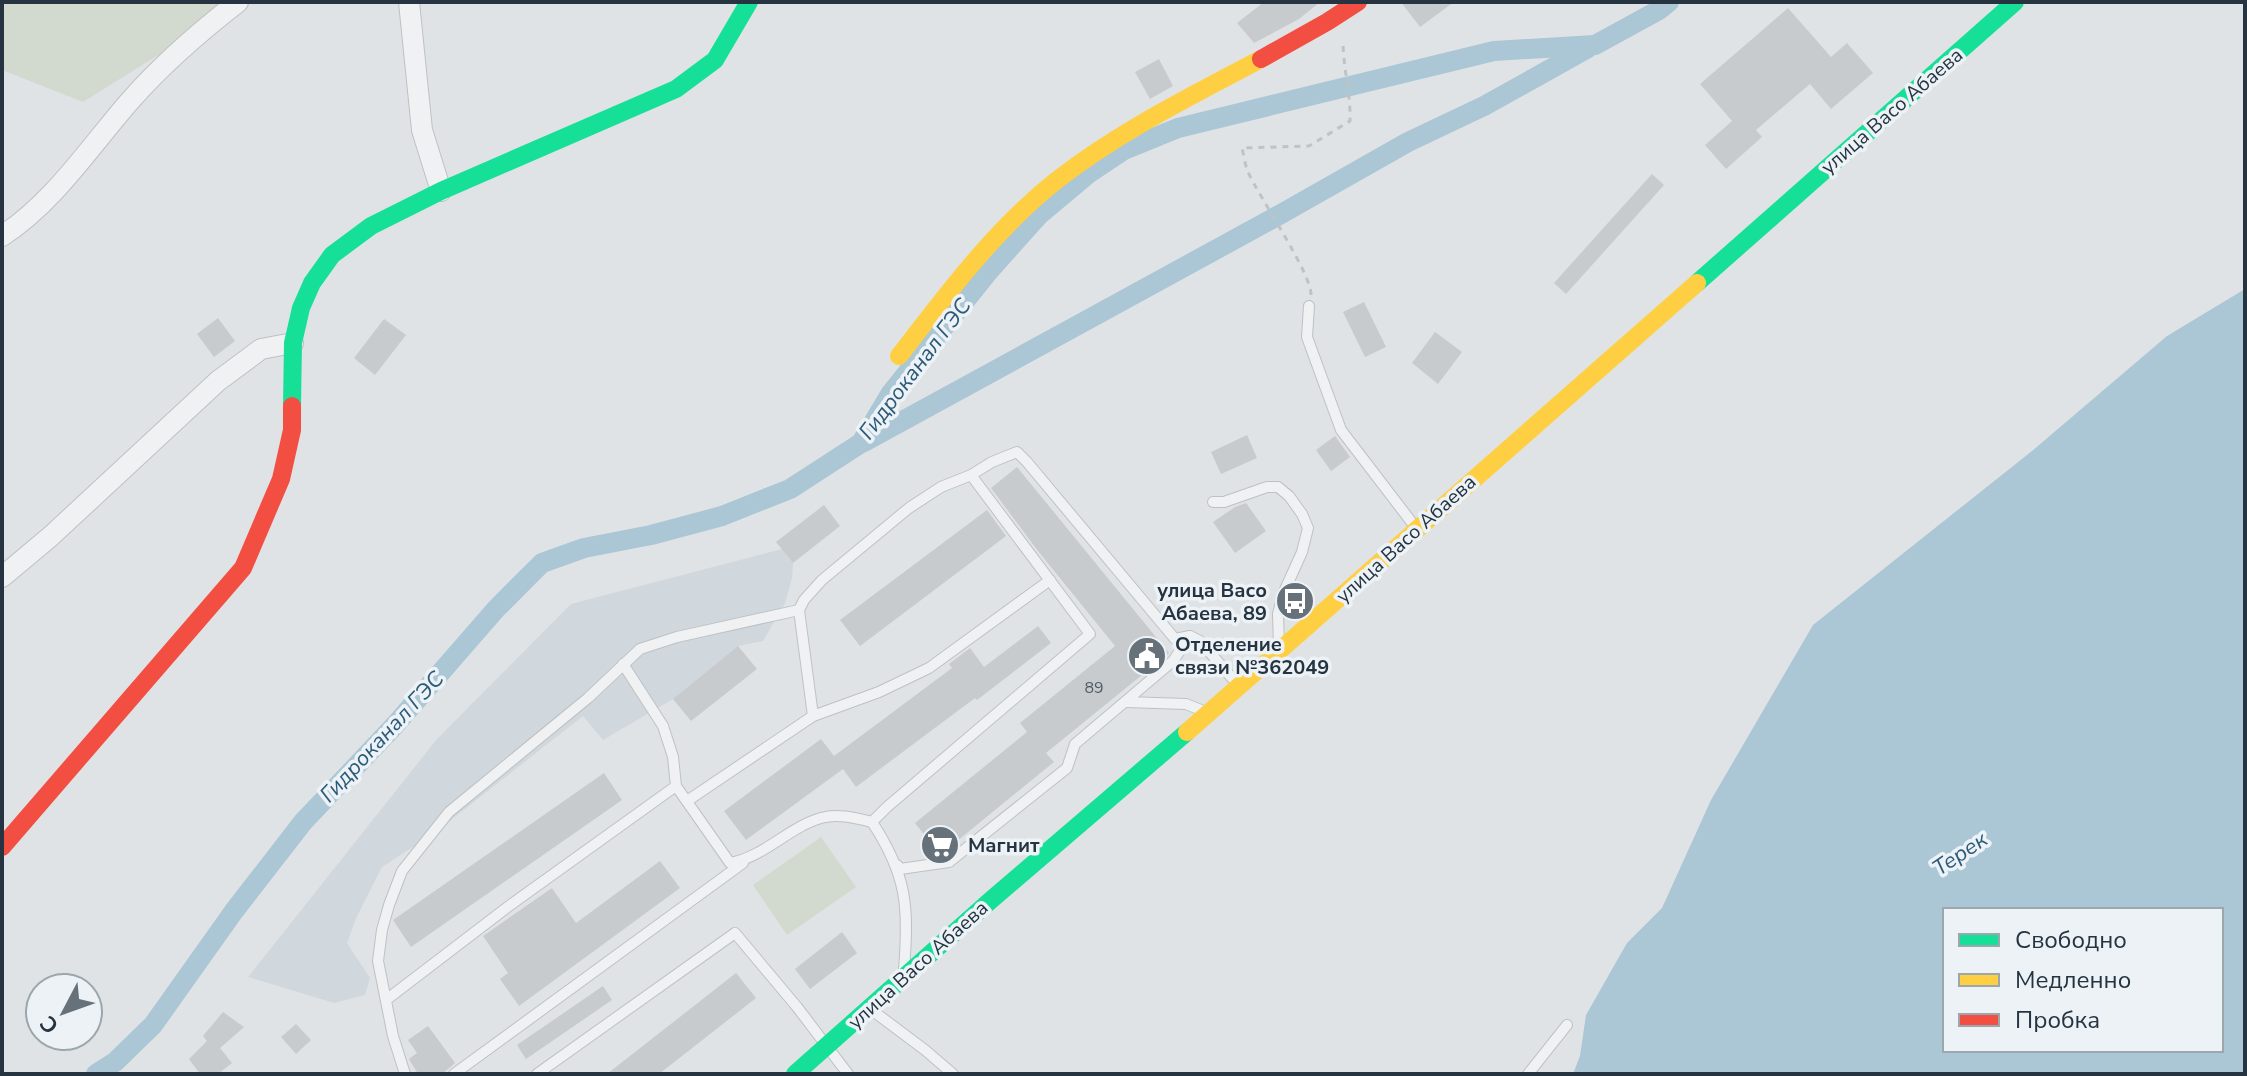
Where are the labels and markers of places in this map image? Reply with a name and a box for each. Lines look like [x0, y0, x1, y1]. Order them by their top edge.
place label: улица Васо Абаева, 89 [1157, 577, 1267, 627]
bus stop icon: улица Васо Абаева, 89 [1274, 580, 1316, 622]
place label: Отделение связи №362049 [1175, 631, 1329, 681]
public building icon: Отделение связи №362049 [1126, 635, 1168, 677]
supermarket icon: Магнит [919, 824, 961, 866]
place label: Магнит [968, 832, 1040, 859]

